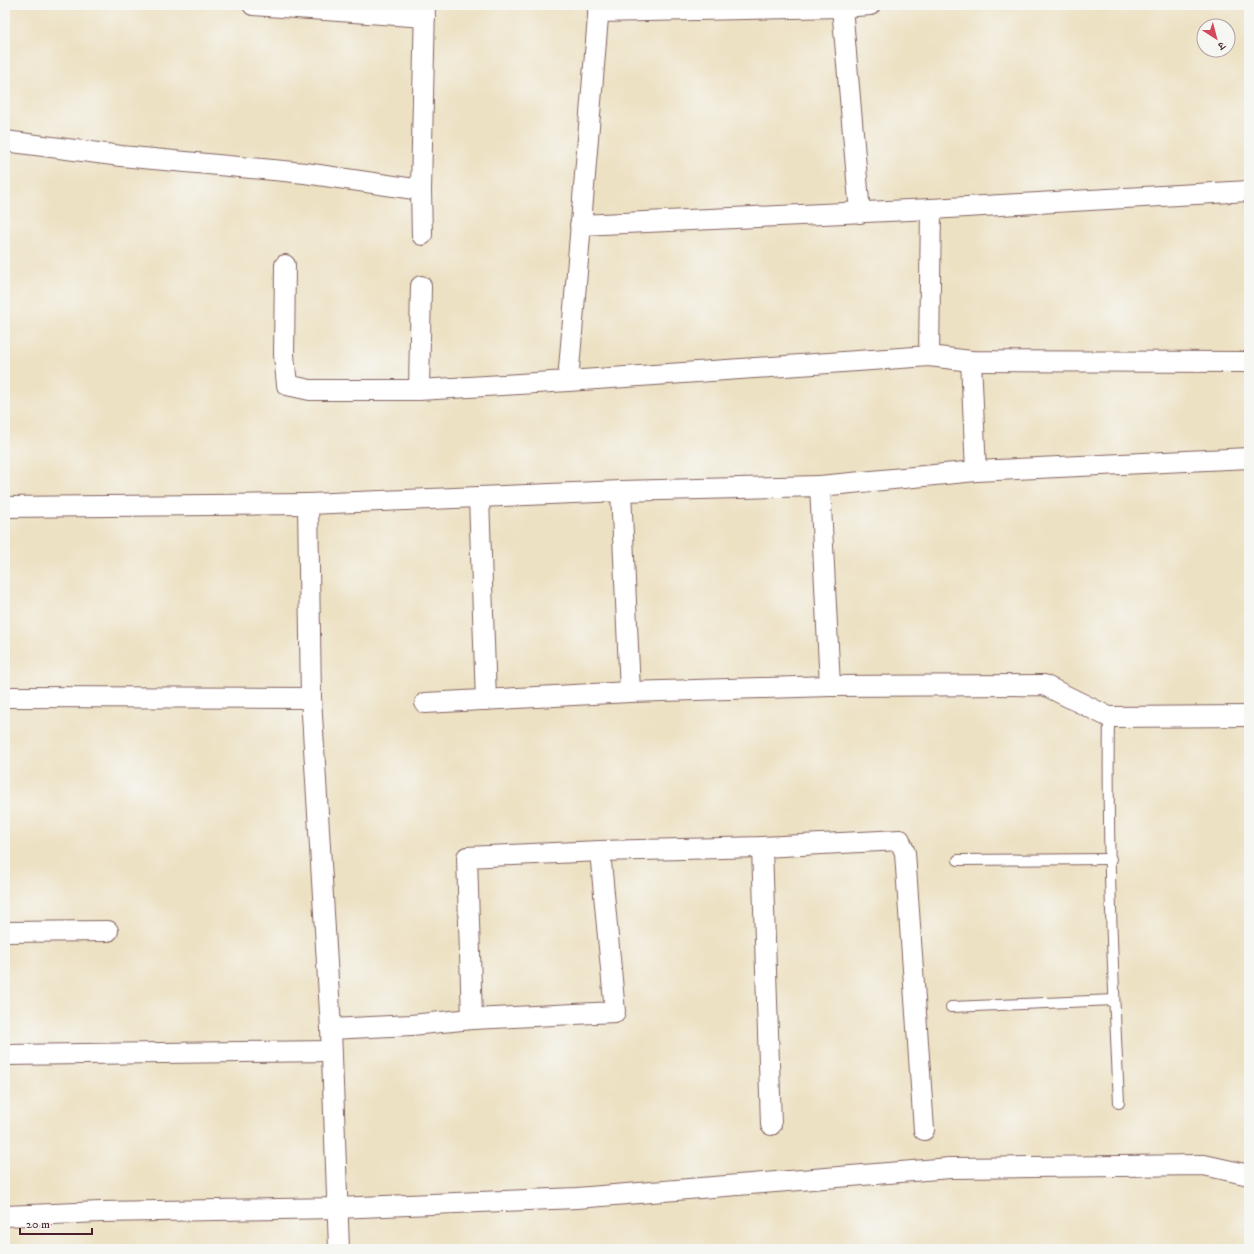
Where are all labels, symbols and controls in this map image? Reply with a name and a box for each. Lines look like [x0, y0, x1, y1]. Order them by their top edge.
north arrow [1196, 18, 1236, 58]
text: उ [1214, 37, 1228, 53]
scale bar [20, 1210, 92, 1236]
text: 20 m [26, 1217, 50, 1232]

